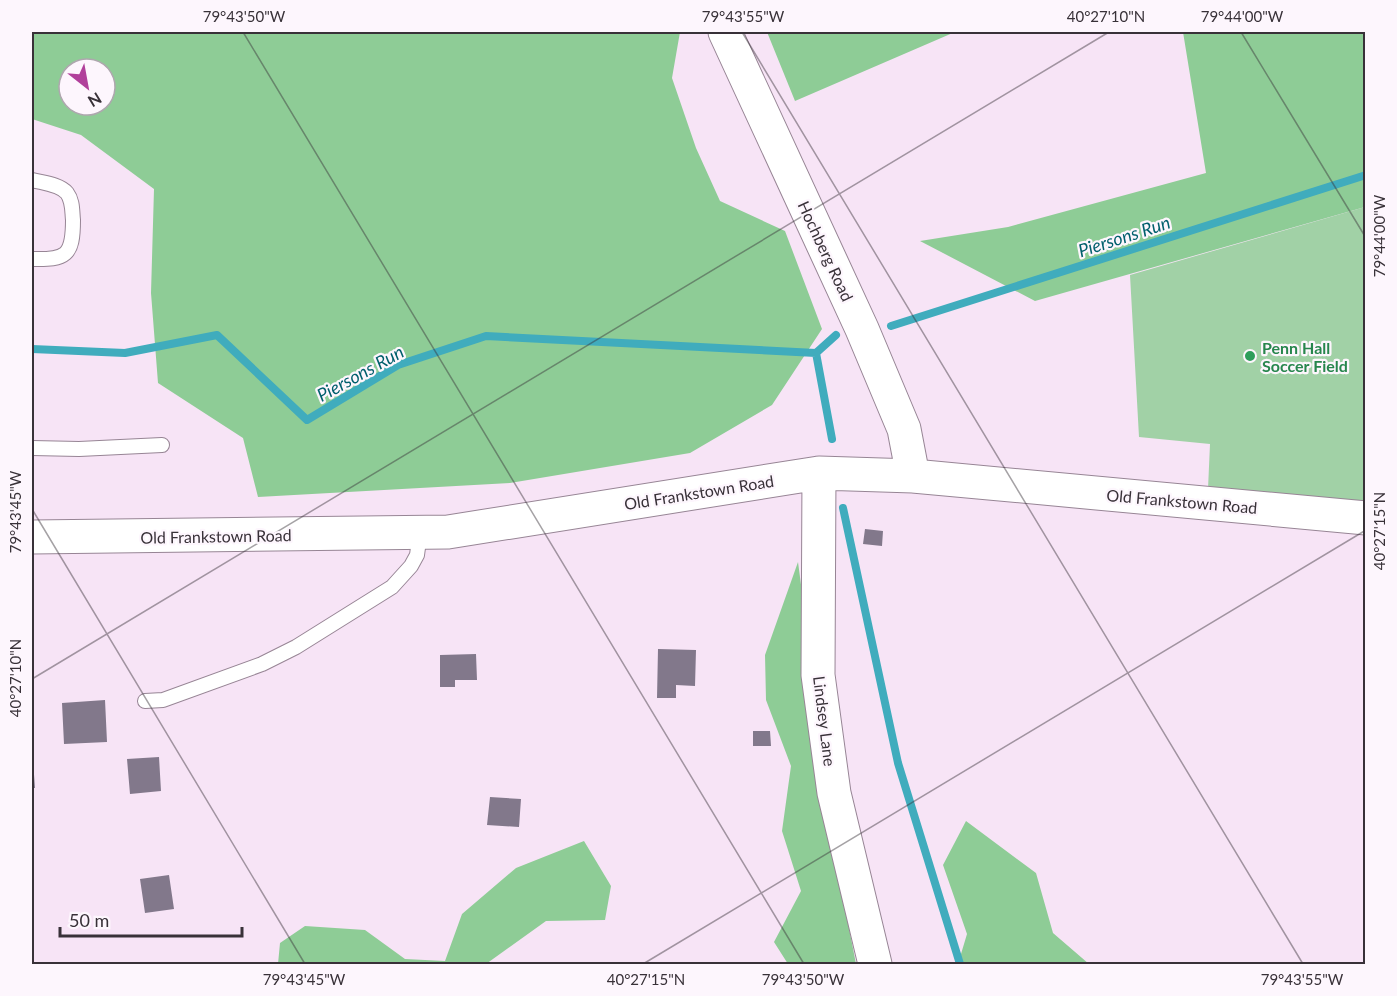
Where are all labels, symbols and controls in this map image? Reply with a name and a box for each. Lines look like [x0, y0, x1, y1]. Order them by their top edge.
text: 79°43'50"W [203, 7, 286, 25]
text: 79°43'55"W [702, 7, 785, 25]
text: 40°27'10"N [1067, 7, 1145, 25]
text: 79°44'00"W [1201, 7, 1284, 25]
north arrow [57, 57, 117, 117]
text: N [85, 89, 105, 112]
text: 79°44'00"W [1370, 194, 1388, 277]
street label: Hochberg Road [794, 198, 858, 304]
water label: Piersons Run [1075, 211, 1173, 261]
place label: Penn Hall Soccer Field [1262, 338, 1348, 375]
water label: Piersons Run [313, 340, 407, 406]
marker: Penn Hall Soccer Field [1243, 349, 1257, 363]
text: 79°43'45"W [6, 470, 24, 553]
street label: Old Frankstown Road [623, 471, 775, 513]
street label: Old Frankstown Road [1106, 485, 1258, 517]
text: 40°27'15"N [1370, 492, 1388, 570]
street label: Old Frankstown Road [140, 525, 292, 547]
text: 40°27'10"N [6, 639, 24, 717]
street label: Lindsey Lane [810, 675, 840, 767]
scale bar [60, 900, 242, 938]
text: 50 m [69, 909, 109, 931]
text: 79°43'45"W [263, 970, 346, 988]
text: 40°27'15"N [607, 970, 685, 988]
text: 79°43'50"W [762, 970, 845, 988]
text: 79°43'55"W [1261, 970, 1344, 988]

